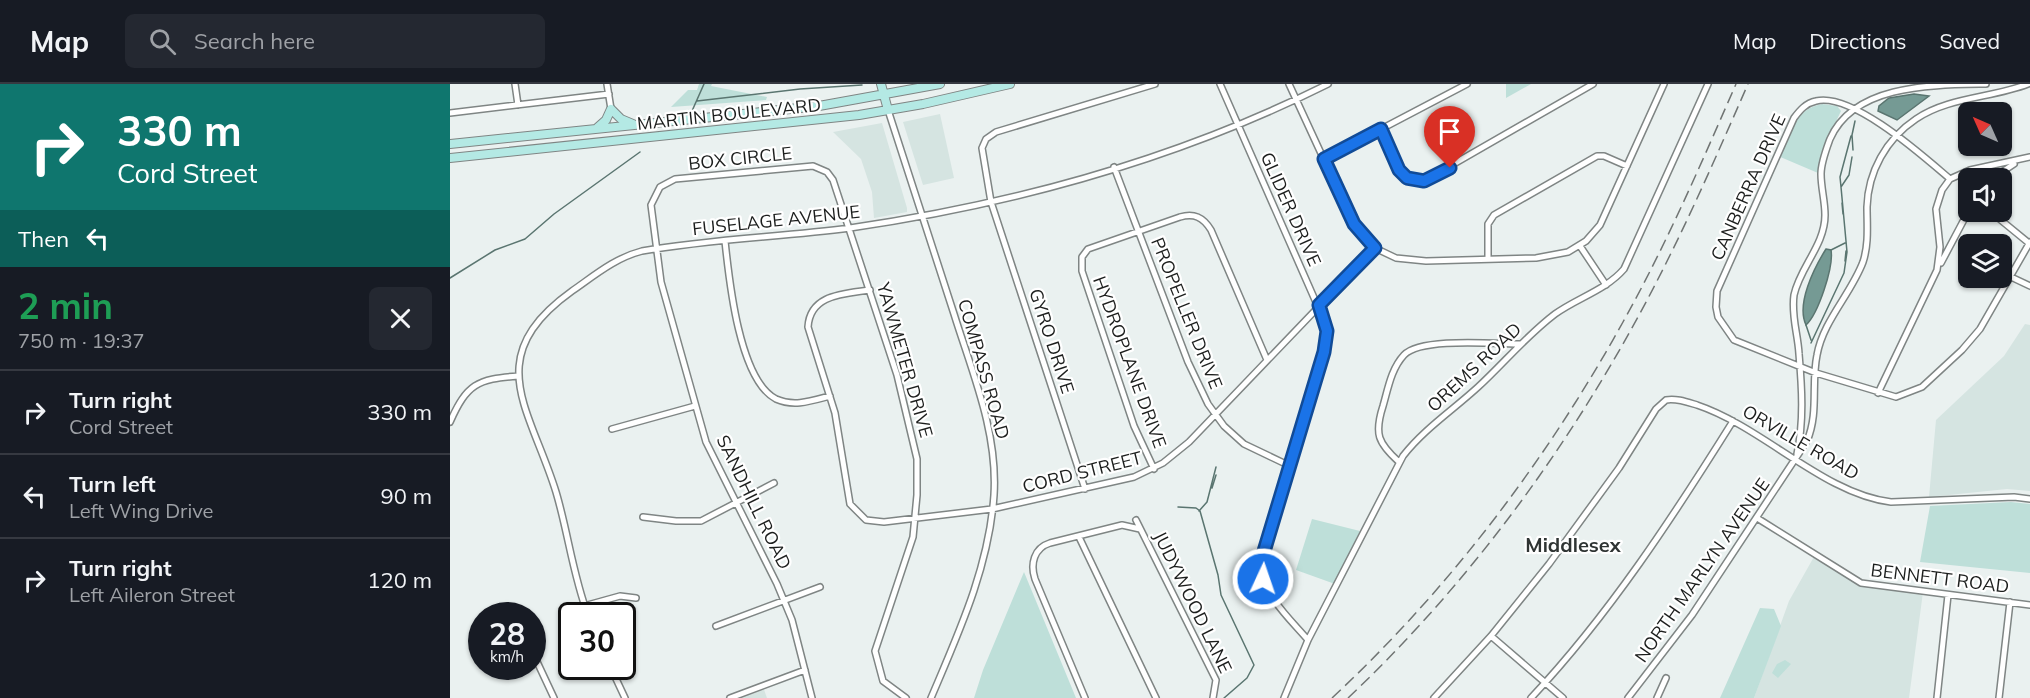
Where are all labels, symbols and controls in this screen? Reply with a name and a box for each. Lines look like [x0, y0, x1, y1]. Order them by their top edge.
search box [125, 14, 545, 68]
text: Map [30, 24, 89, 59]
icon: search [146, 25, 179, 58]
text: Search here [194, 27, 315, 55]
text: Map [1733, 28, 1776, 54]
text: Directions [1809, 28, 1906, 54]
text: Saved [1939, 28, 2000, 54]
street label: MARTIN BOULEVARD [636, 93, 822, 135]
north arrow [1958, 102, 2012, 156]
map controls [1958, 102, 2012, 288]
text: 330 m [117, 104, 242, 157]
pin [1424, 106, 1475, 168]
icon: right [18, 108, 96, 186]
street label: CANBERRA DRIVE [1705, 110, 1791, 264]
icon: arrive [1433, 115, 1466, 148]
street label: BOX CIRCLE [687, 141, 793, 175]
street label: GLIDER DRIVE [1256, 148, 1326, 270]
text: Cord Street [117, 156, 257, 190]
button: sound [1958, 168, 2012, 222]
street label: FUSELAGE AVENUE [691, 200, 861, 240]
icon: left [81, 222, 114, 255]
text: Then [18, 225, 69, 253]
street label: PROPELLER DRIVE [1146, 234, 1228, 392]
button: layers [1958, 234, 2012, 288]
street label: HYDROPLANE DRIVE [1088, 273, 1172, 451]
street label: YAWMETER DRIVE [872, 279, 938, 440]
text: 2 min [18, 283, 113, 328]
street label: GYRO DRIVE [1024, 286, 1080, 396]
button: close [369, 287, 432, 350]
street label: COMPASS ROAD [953, 296, 1015, 442]
street label: OREMS ROAD [1422, 317, 1526, 417]
text: 750 m · 19:37 [18, 328, 144, 353]
text: Turn right [69, 386, 172, 414]
icon: right [18, 396, 51, 429]
text: 330 m [367, 398, 432, 426]
street label: ORVILLE ROAD [1739, 399, 1863, 485]
text: Cord Street [69, 414, 173, 439]
street label: SANDHILL ROAD [711, 431, 797, 573]
street label: CORD STREET [1020, 446, 1144, 498]
text: Turn left [69, 470, 156, 498]
street label: NORTH MARLYN AVENUE [1630, 473, 1774, 667]
icon: left [18, 480, 51, 513]
text: 90 m [381, 482, 432, 510]
text: Left Wing Drive [69, 498, 214, 523]
street label: JUDYWOOD LANE [1149, 527, 1237, 677]
district label: Middlesex [1525, 532, 1622, 557]
position arrow [1231, 547, 1295, 611]
text: Turn right [69, 554, 172, 582]
street label: BENNETT ROAD [1869, 558, 2011, 598]
icon: right [18, 564, 51, 597]
text: 120 m [367, 566, 432, 594]
text: Left Aileron Street [69, 582, 235, 607]
speed limit sign: 30 [558, 602, 636, 680]
text: 28 [489, 615, 525, 653]
text: km/h [490, 647, 524, 666]

